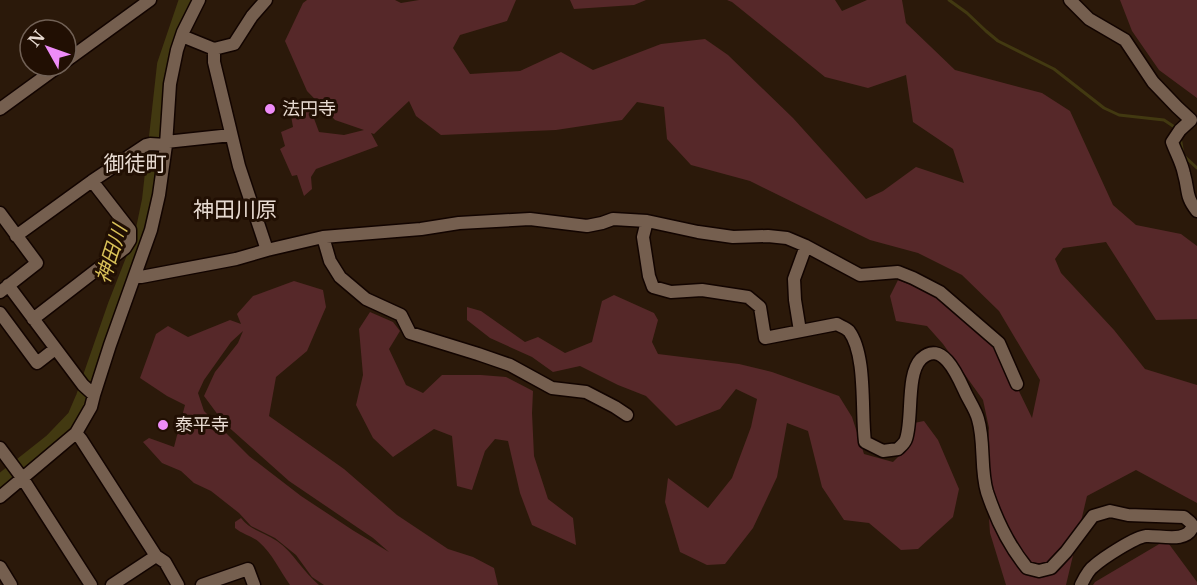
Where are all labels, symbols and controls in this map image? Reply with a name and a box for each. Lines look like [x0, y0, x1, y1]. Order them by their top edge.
north arrow [18, 18, 78, 78]
text: N [24, 26, 49, 51]
place label: 法円寺 [282, 98, 336, 120]
marker: 法円寺 [263, 102, 277, 116]
district label: 御徒町 [104, 151, 167, 177]
district label: 神田川原 [193, 197, 277, 223]
water label: 神田川 [90, 220, 132, 286]
place label: 泰平寺 [175, 414, 229, 436]
marker: 泰平寺 [156, 418, 170, 432]

